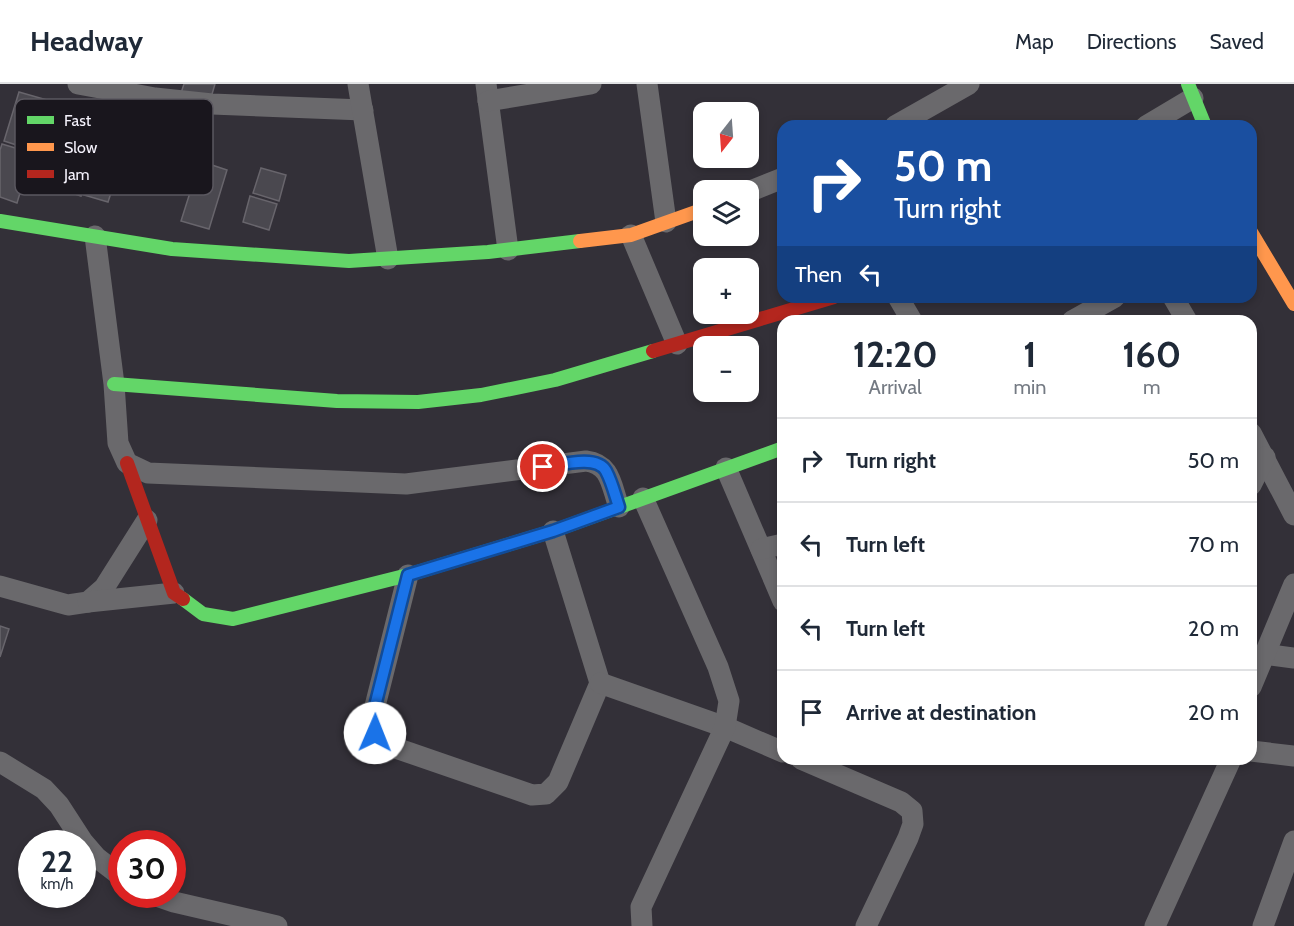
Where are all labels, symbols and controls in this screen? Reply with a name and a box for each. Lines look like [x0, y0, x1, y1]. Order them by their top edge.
text: Headway [30, 24, 143, 58]
text: Map [1015, 29, 1054, 54]
text: Directions [1087, 29, 1176, 54]
text: Saved [1209, 29, 1264, 54]
legend [15, 99, 213, 195]
north arrow [693, 102, 759, 168]
map controls [693, 102, 759, 402]
text: Fast [64, 111, 92, 130]
text: Slow [64, 138, 98, 157]
text: 50 m [894, 140, 992, 192]
icon: right [795, 144, 873, 222]
text: Jam [63, 165, 90, 184]
button: layers [693, 180, 759, 246]
text: Turn right [894, 192, 1001, 225]
button: + [693, 258, 759, 324]
icon: left [854, 258, 887, 291]
text: Then [795, 261, 842, 288]
text: 12:20 [853, 332, 938, 376]
text: 1 [1023, 332, 1037, 376]
text: 160 [1122, 332, 1181, 376]
button: − [693, 336, 759, 402]
text: Arrival [869, 375, 922, 399]
text: min [1013, 375, 1046, 399]
text: m [1143, 375, 1160, 399]
pin [517, 441, 568, 492]
icon: right [795, 444, 828, 477]
text: Turn right [846, 447, 936, 474]
text: 50 m [1187, 447, 1239, 474]
icon: arrive [526, 450, 559, 483]
icon: left [795, 528, 828, 561]
text: Turn left [846, 531, 925, 558]
text: 70 m [1189, 531, 1239, 558]
icon: left [795, 612, 828, 645]
text: Turn left [846, 615, 925, 642]
text: 20 m [1188, 615, 1239, 642]
icon: arrive [795, 696, 828, 729]
text: Arrive at destination [846, 699, 1036, 726]
text: 20 m [1188, 699, 1239, 726]
position arrow [343, 701, 407, 765]
speed limit sign: 30 [108, 830, 186, 908]
text: 22 [41, 843, 73, 880]
text: km/h [41, 875, 73, 893]

